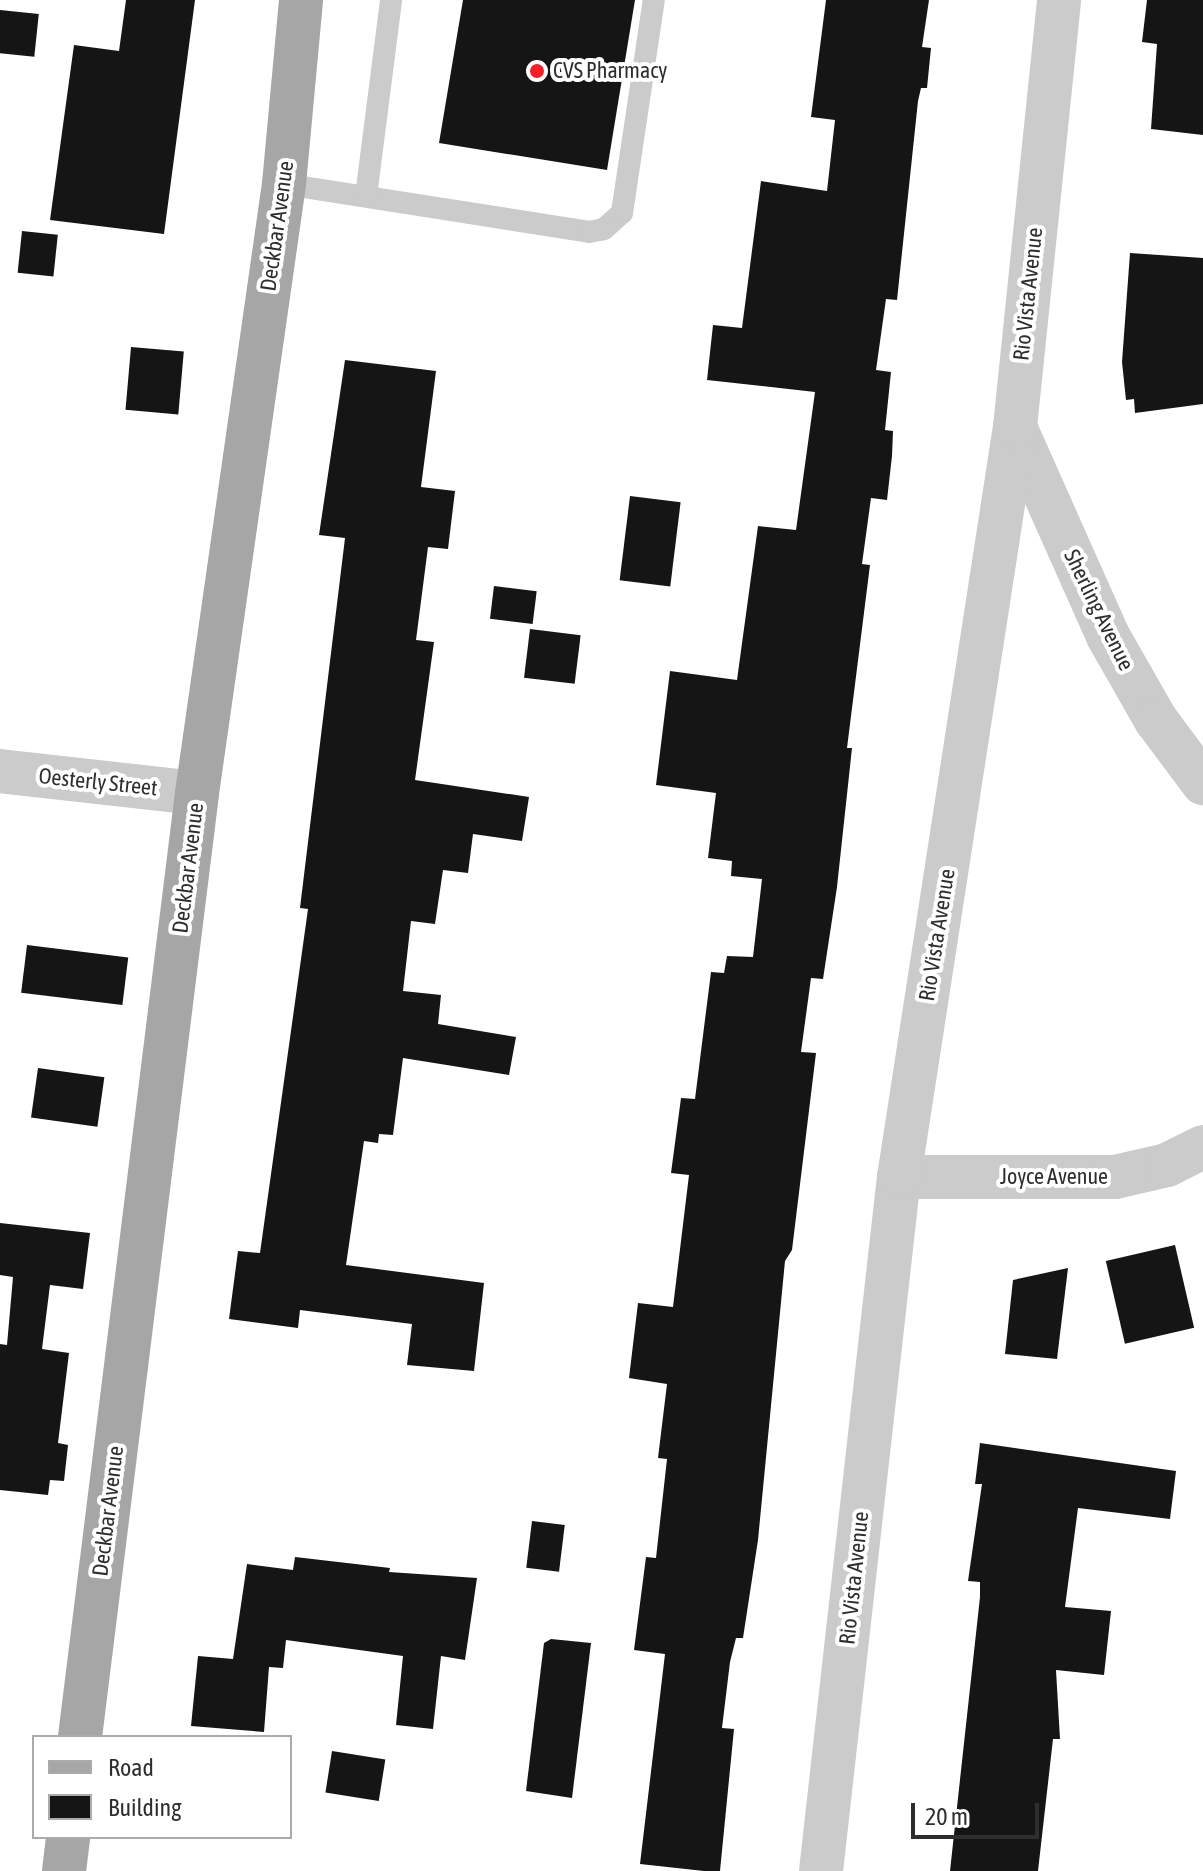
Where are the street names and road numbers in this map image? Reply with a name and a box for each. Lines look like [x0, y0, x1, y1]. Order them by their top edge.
street label: Deckbar Avenue [255, 159, 299, 293]
street label: Rio Vista Avenue [1008, 226, 1048, 362]
street label: Sherling Avenue [1058, 545, 1140, 675]
street label: Oesterly Street [37, 763, 159, 801]
street label: Deckbar Avenue [167, 801, 209, 935]
street label: Rio Vista Avenue [914, 867, 960, 1003]
street label: Joyce Avenue [1000, 1164, 1108, 1190]
street label: Deckbar Avenue [87, 1444, 129, 1578]
street label: Rio Vista Avenue [834, 1510, 874, 1646]

